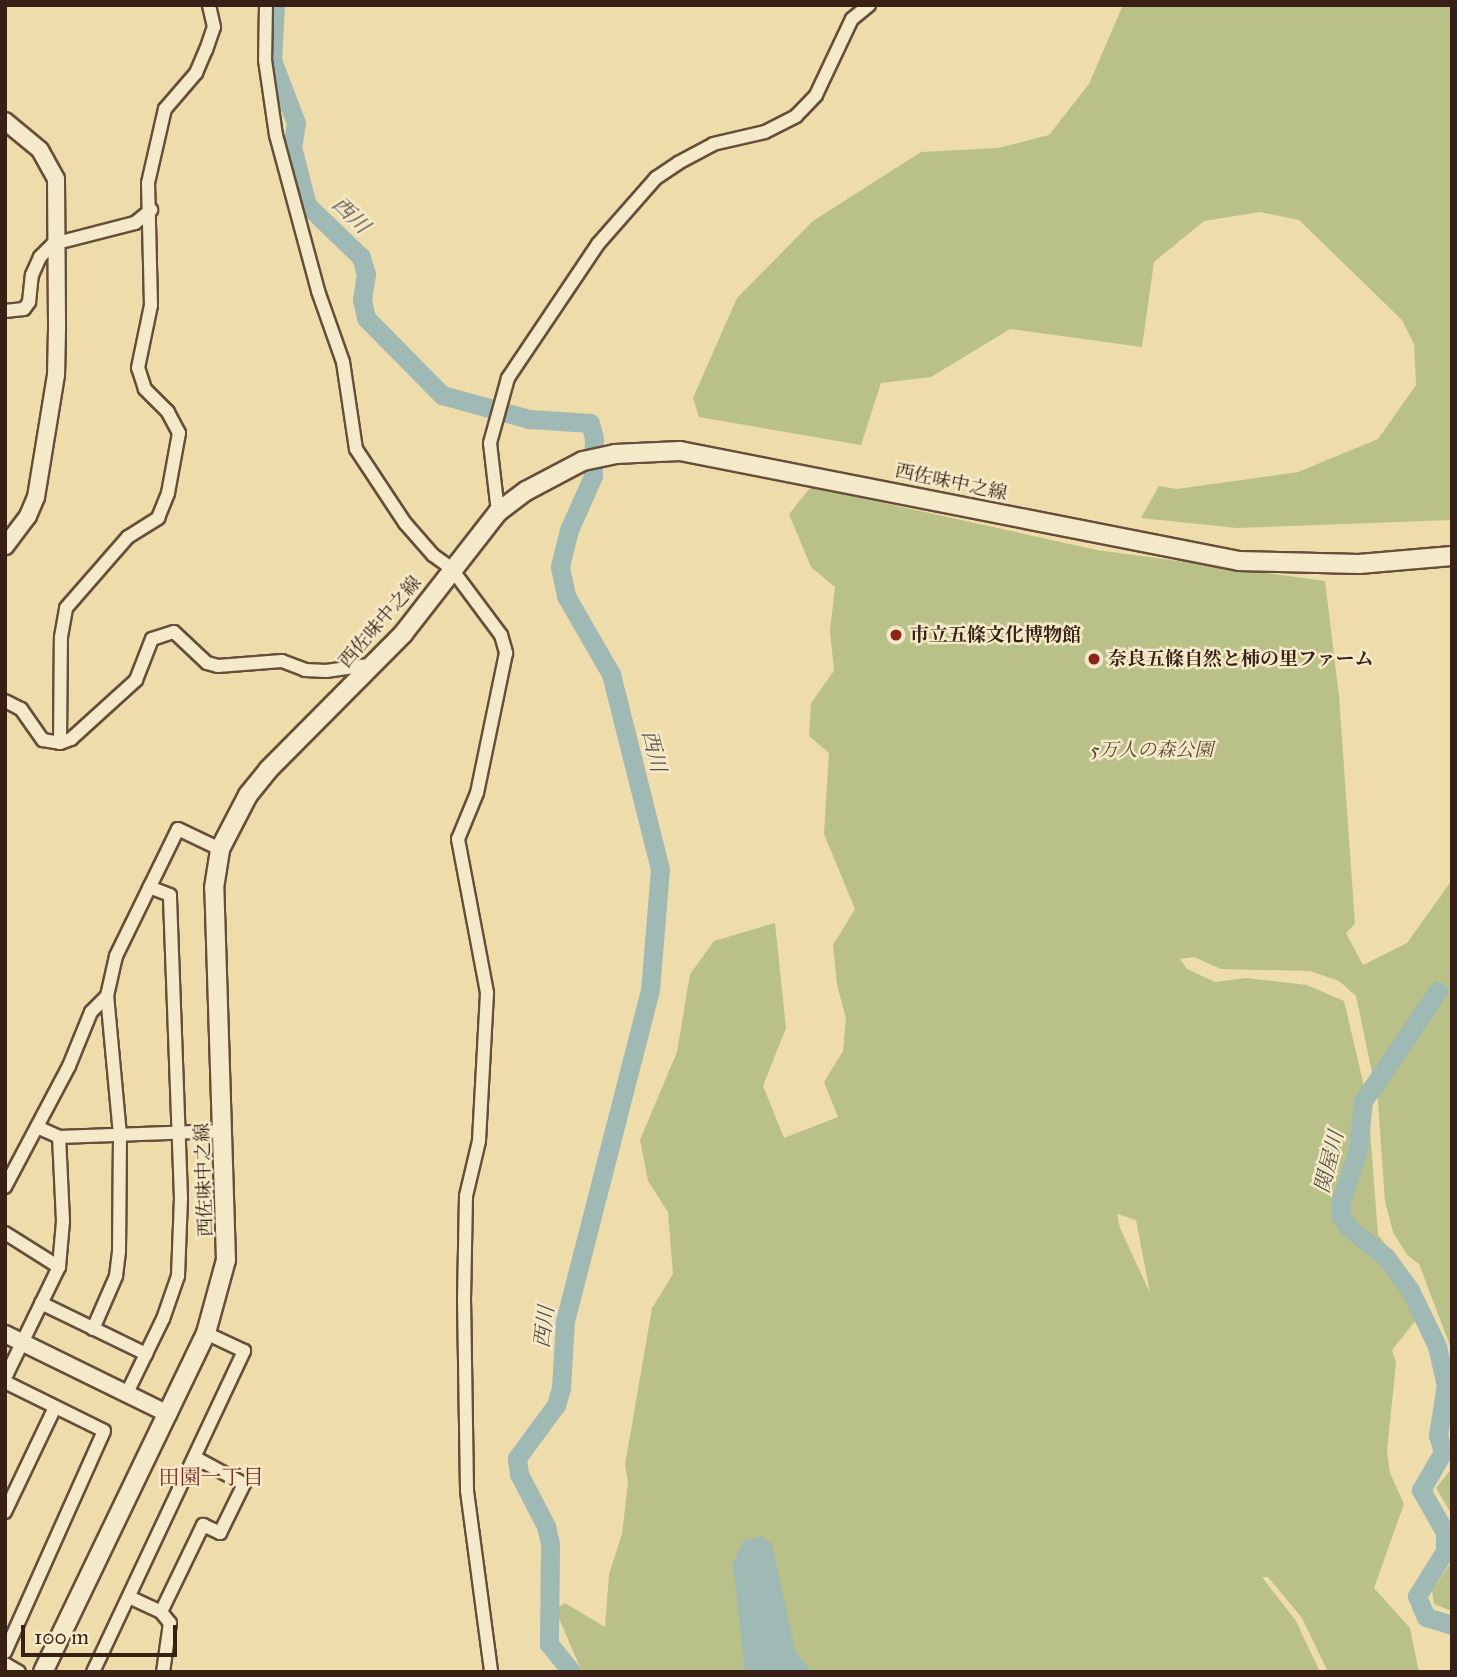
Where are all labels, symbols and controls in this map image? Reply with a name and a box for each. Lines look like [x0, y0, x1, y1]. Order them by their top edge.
water label: 西川 [327, 191, 375, 239]
street label: 西佐味中之線 [893, 459, 1009, 505]
street label: 西佐味中之線 [334, 572, 426, 672]
place label: 市立五條文化博物館 [910, 624, 1081, 646]
marker: 市立五條文化博物館 [888, 627, 904, 643]
place label: 奈良五條自然と柿の里ファーム [1108, 648, 1374, 670]
marker: 奈良五條自然と柿の里ファーム [1086, 651, 1102, 667]
water label: 西川 [637, 728, 671, 774]
park label: 5万人の森公園 [1091, 739, 1213, 761]
street label: 西佐味中之線 [191, 1123, 217, 1237]
water label: 関屋川 [1309, 1128, 1349, 1196]
water label: 西川 [529, 1305, 559, 1349]
district label: 田園一丁目 [159, 1464, 263, 1490]
scale bar [24, 1610, 180, 1654]
text: 100 m [34, 1624, 89, 1650]

